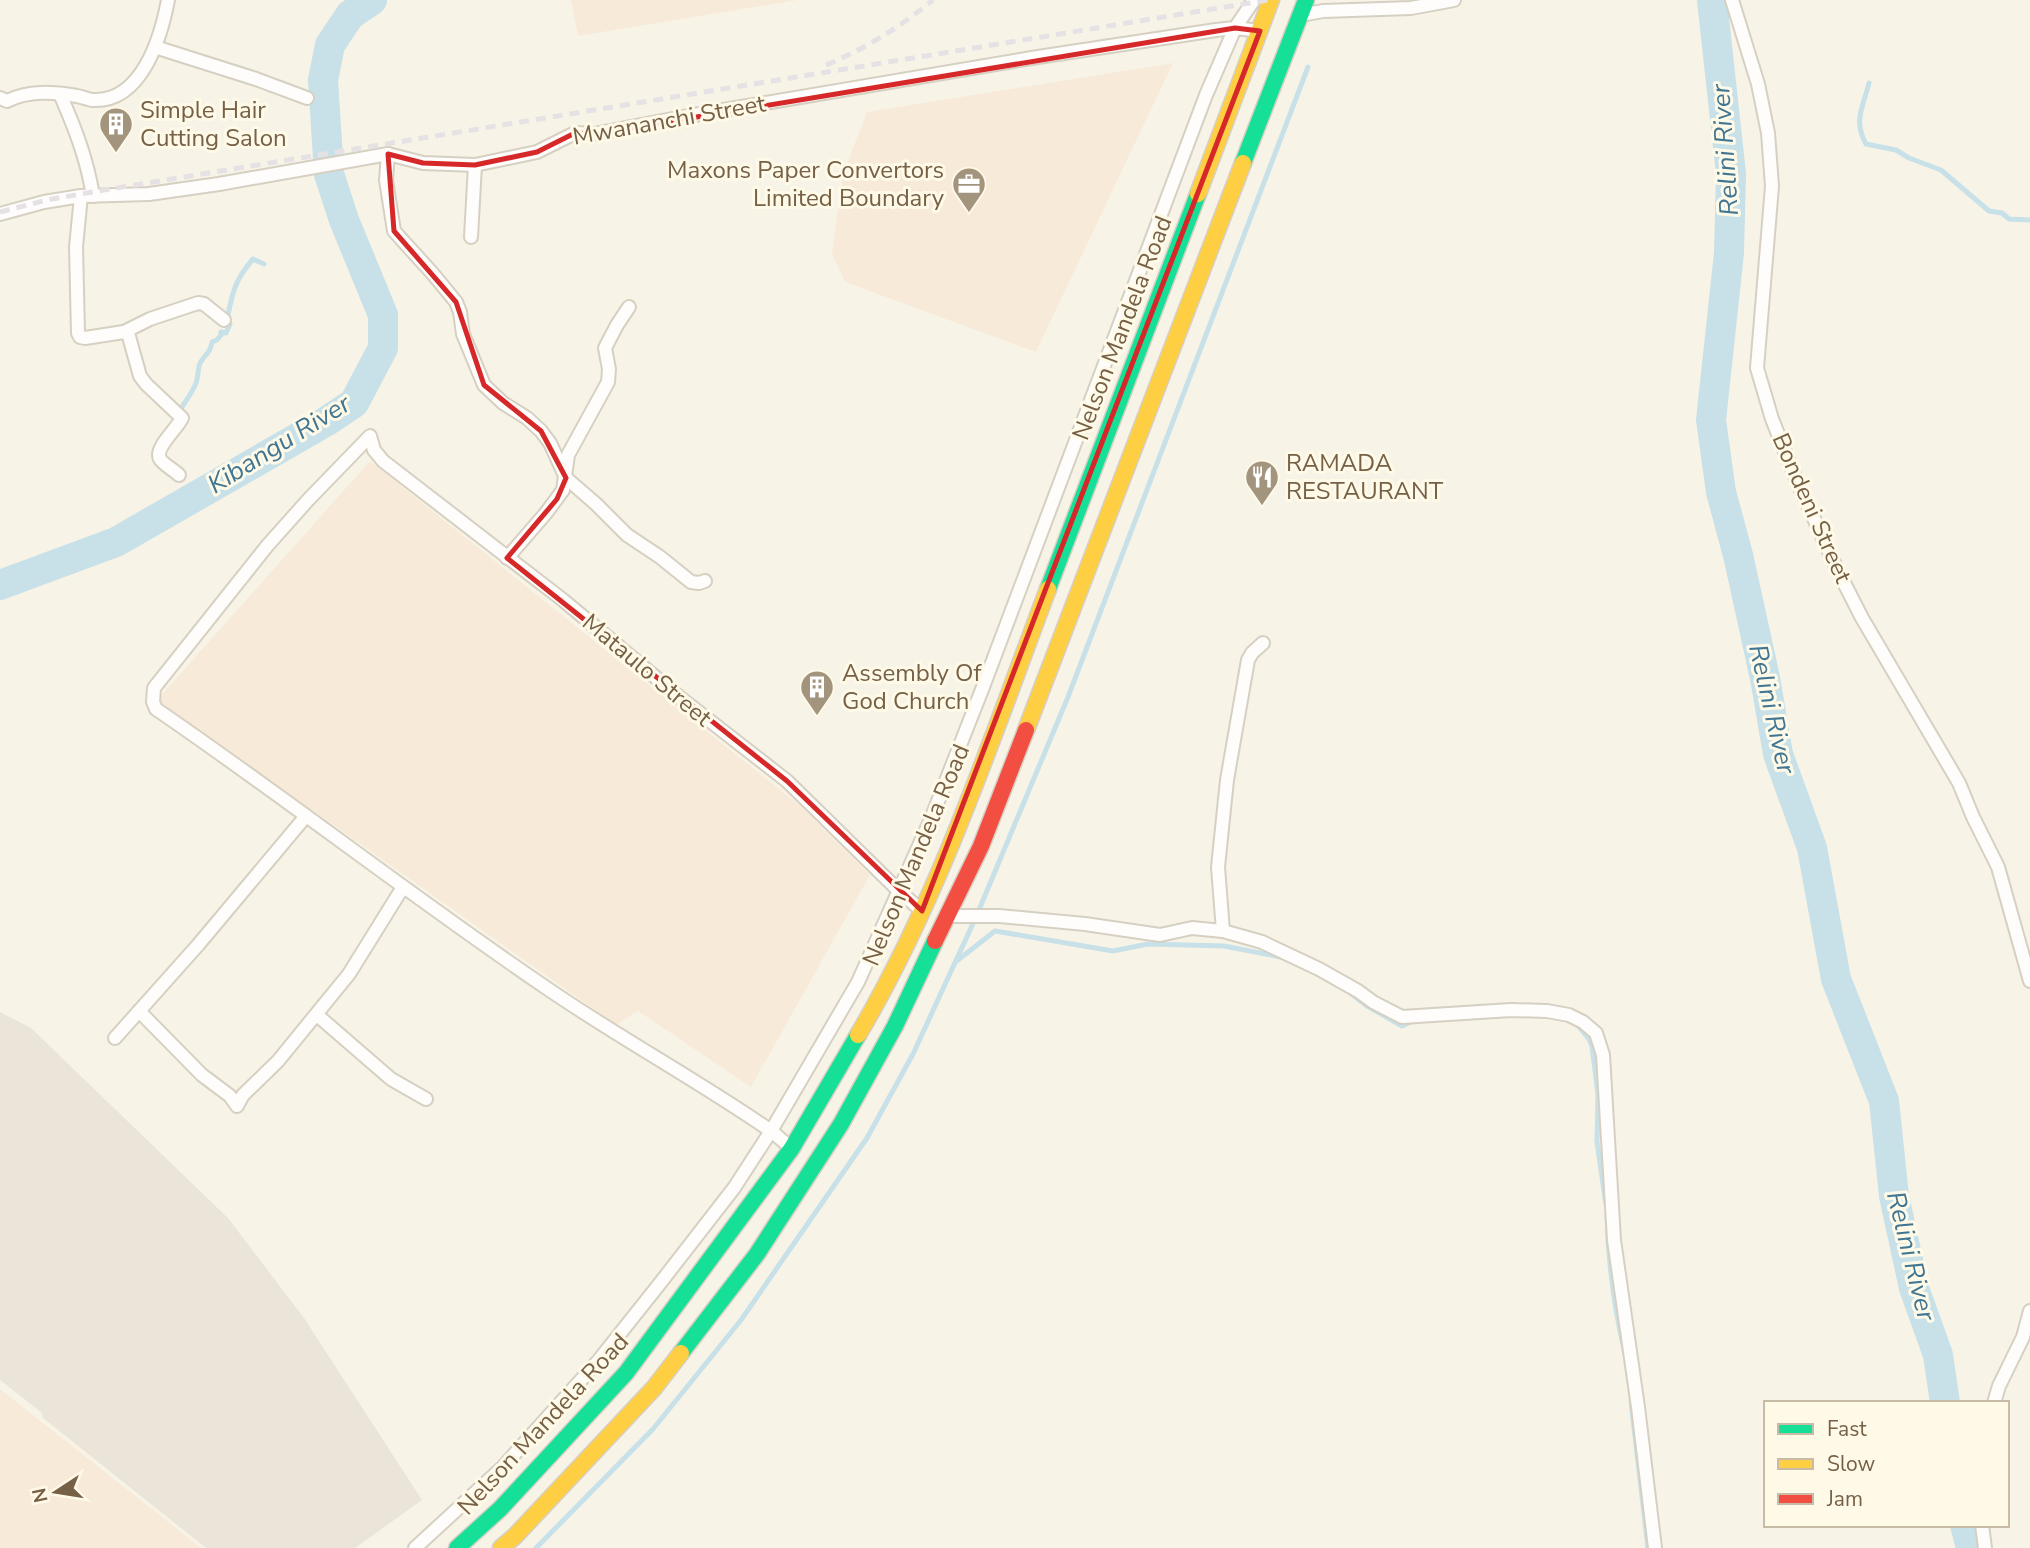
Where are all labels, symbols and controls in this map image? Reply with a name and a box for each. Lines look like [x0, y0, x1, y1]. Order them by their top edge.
water label: Relini River [1703, 82, 1747, 217]
street label: Mwananchi Street [570, 87, 768, 153]
place label: Simple Hair Cutting Salon [140, 94, 287, 154]
building icon: Simple Hair Cutting Salon [97, 105, 135, 154]
place label: Maxons Paper Convertors Limited Boundary [667, 154, 945, 214]
office icon: Maxons Paper Convertors Limited Boundary [950, 165, 988, 214]
street label: Nelson Mandela Road [1064, 211, 1180, 445]
water label: Kibangu River [201, 386, 358, 502]
street label: Bondeni Street [1765, 428, 1860, 589]
place label: RAMADA RESTAURANT [1286, 447, 1444, 507]
restaurant icon: RAMADA RESTAURANT [1243, 458, 1281, 507]
street label: Mataulo Street [576, 606, 719, 734]
water label: Relini River [1740, 641, 1804, 778]
place label: Assembly Of God Church [842, 657, 982, 717]
building icon: Assembly Of God Church [798, 668, 836, 717]
street label: Nelson Mandela Road [855, 739, 977, 971]
water label: Relini River [1878, 1188, 1944, 1325]
street label: Nelson Mandela Road [450, 1326, 636, 1522]
legend [1764, 1401, 2009, 1527]
text: Fast [1827, 1415, 1867, 1443]
text: Slow [1827, 1450, 1876, 1478]
north arrow [21, 1457, 91, 1527]
text: Jam [1826, 1485, 1863, 1513]
text: N [26, 1486, 55, 1505]

